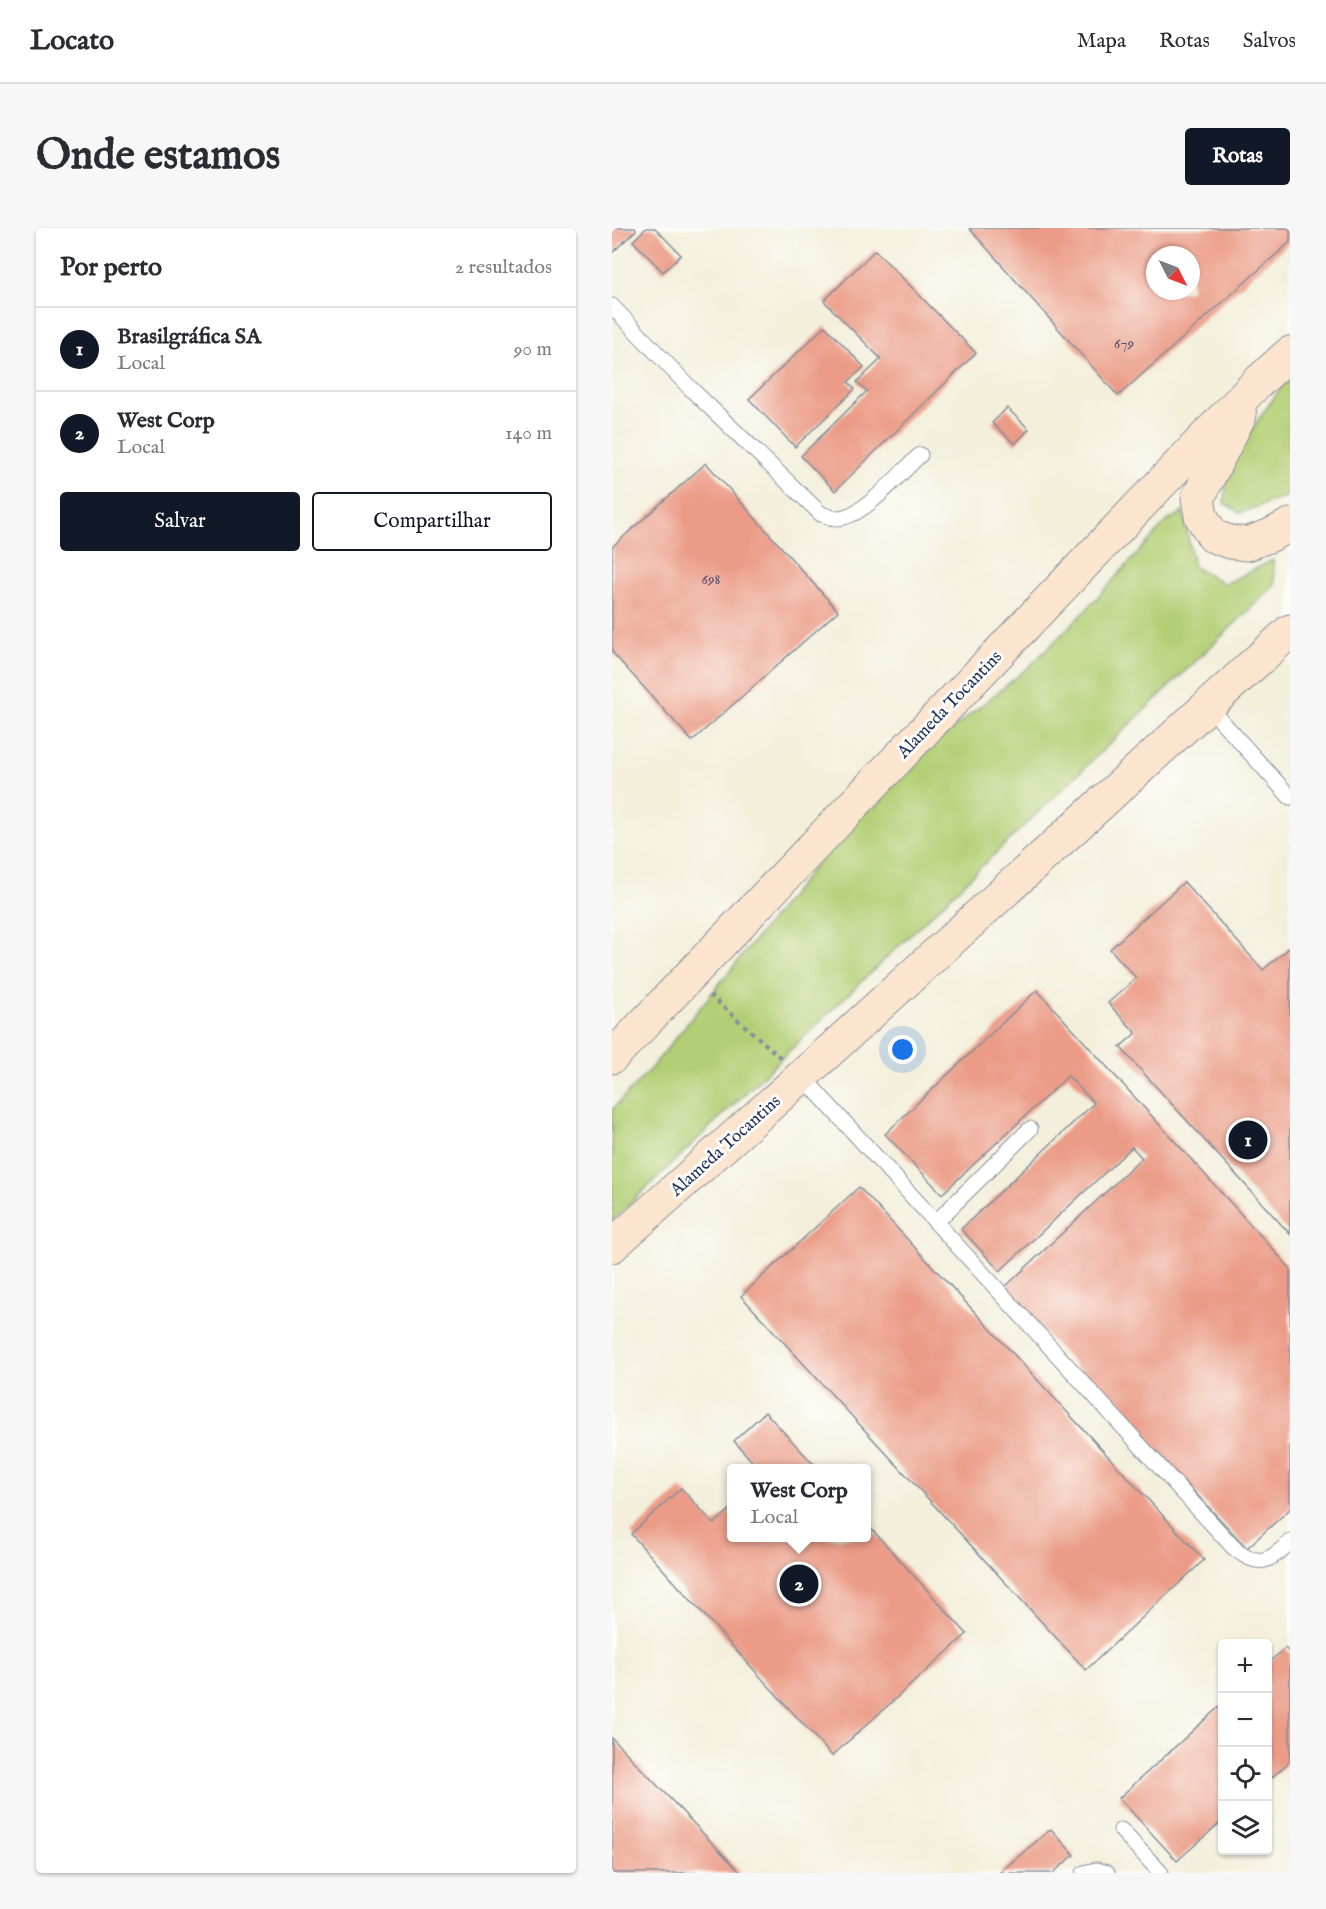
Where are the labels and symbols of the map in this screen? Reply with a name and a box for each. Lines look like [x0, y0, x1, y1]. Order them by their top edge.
north arrow [1146, 246, 1200, 300]
house number: 679 [1114, 334, 1134, 353]
house number: 698 [702, 570, 720, 589]
street label: Alameda Tocantins [892, 646, 1007, 765]
your location [888, 1035, 917, 1064]
street label: Alameda Tocantins [665, 1090, 786, 1203]
pin: 1 [1228, 1118, 1268, 1162]
pin: 2 [780, 1562, 819, 1606]

